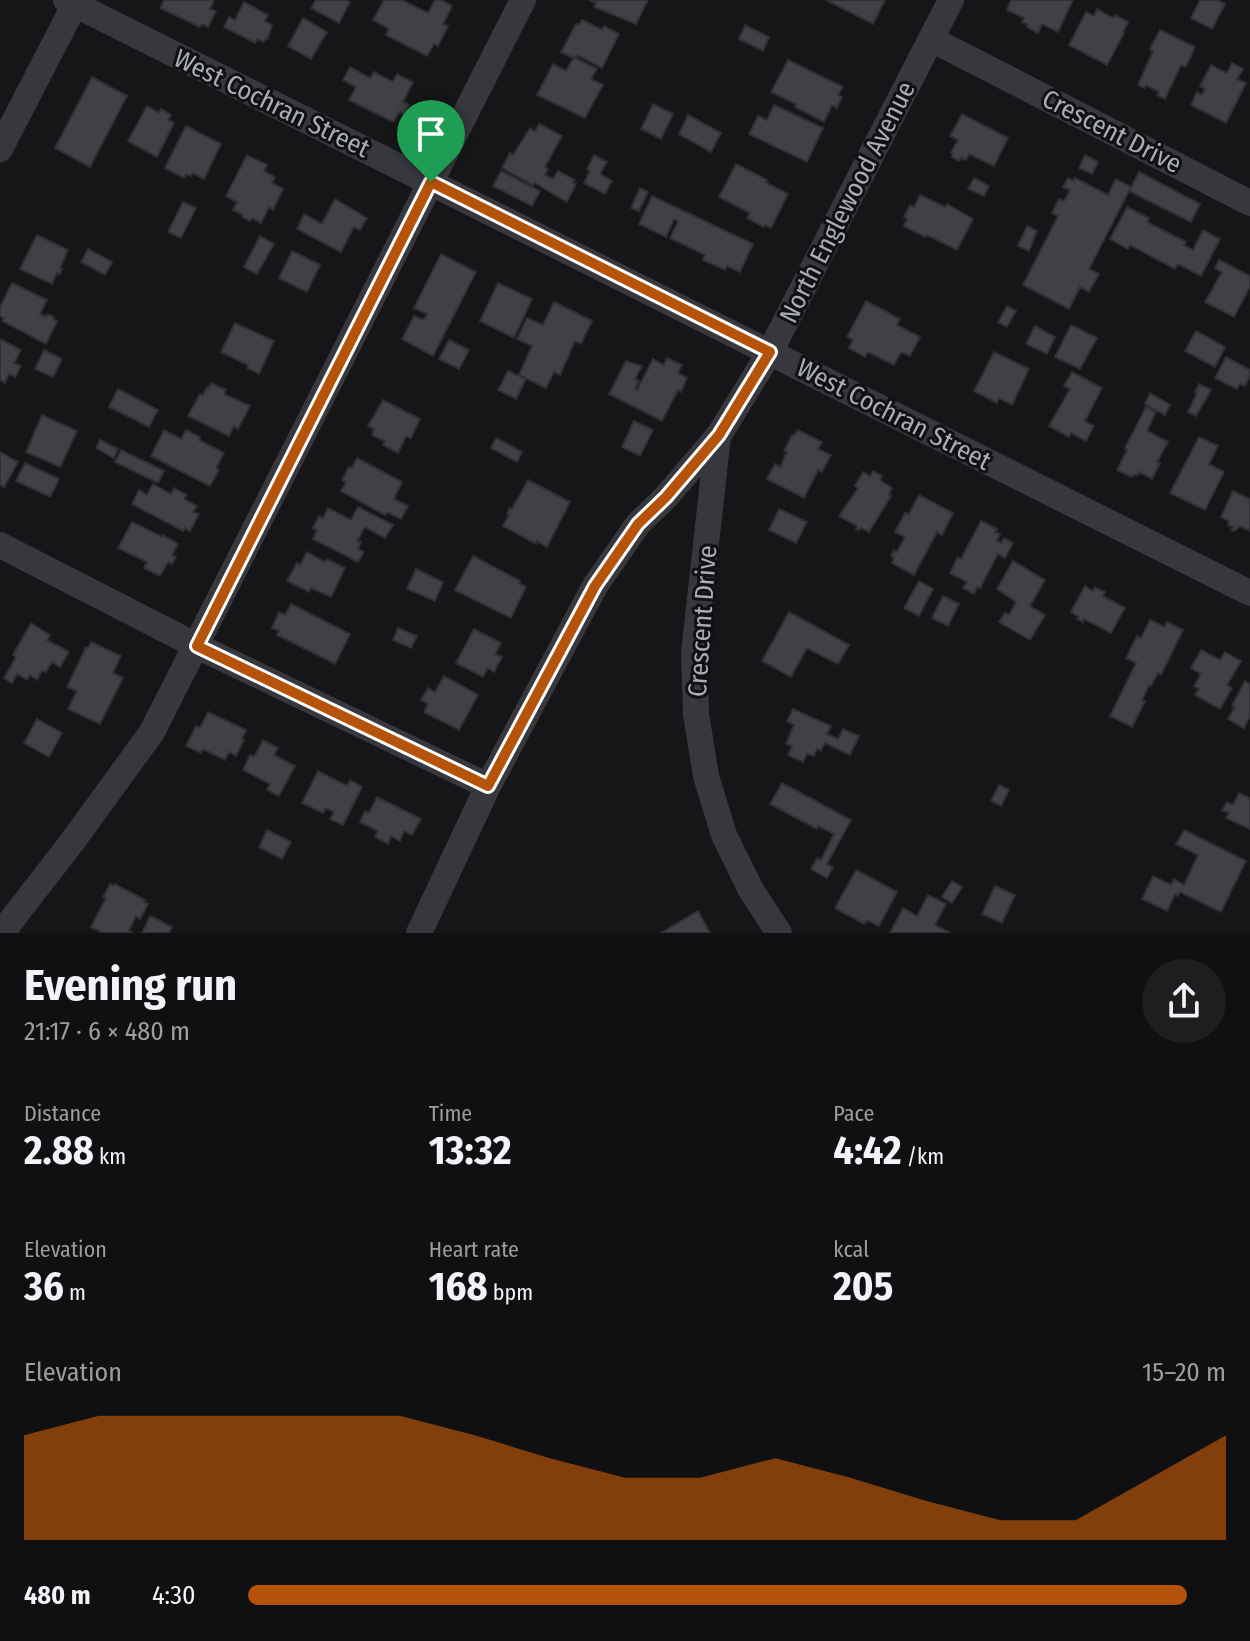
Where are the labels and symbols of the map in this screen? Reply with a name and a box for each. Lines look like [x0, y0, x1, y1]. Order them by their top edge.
street label: West Cochran Street [169, 43, 375, 164]
street label: North Englewood Avenue [773, 76, 922, 328]
street label: Crescent Drive [1037, 83, 1187, 180]
pin [397, 100, 465, 182]
street label: West Cochran Street [792, 352, 996, 477]
street label: Crescent Drive [682, 544, 723, 698]

